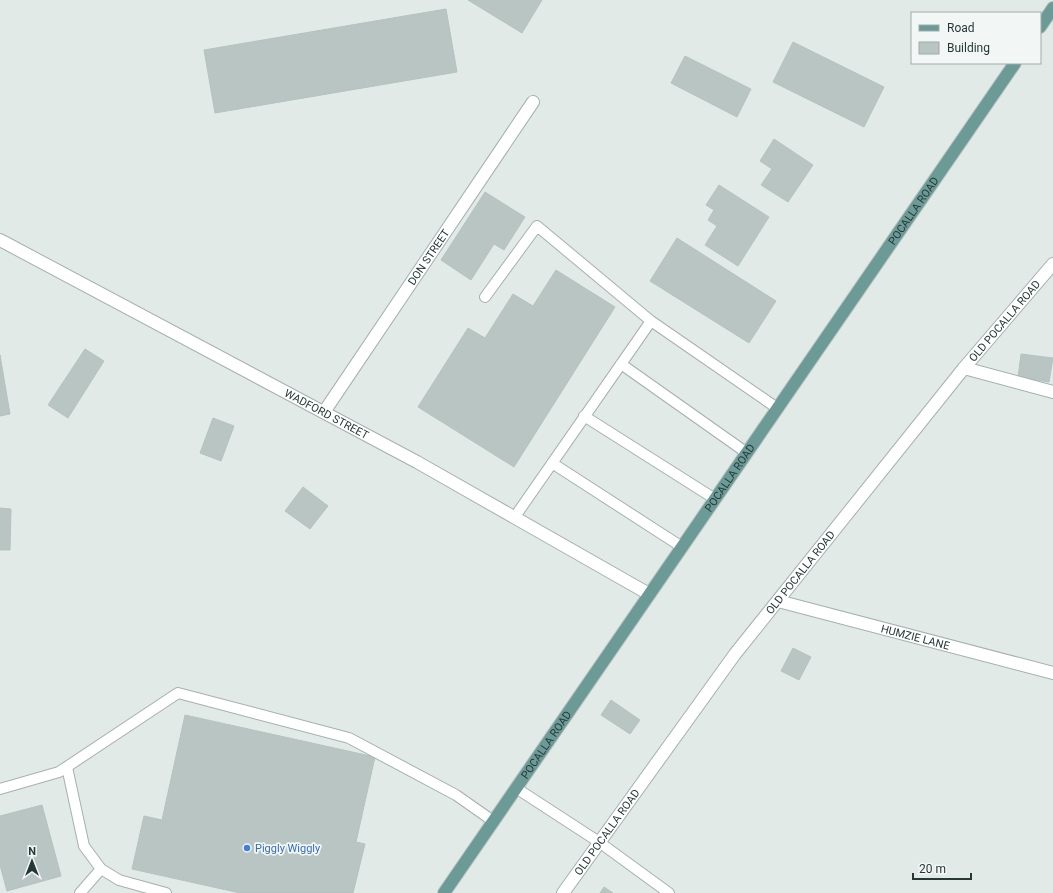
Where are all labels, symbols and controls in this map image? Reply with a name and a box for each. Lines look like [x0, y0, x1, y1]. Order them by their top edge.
legend [911, 12, 1041, 64]
text: Road [947, 21, 975, 35]
text: Building [947, 41, 990, 55]
street label: POCALLA ROAD [886, 175, 942, 248]
street label: DON STREET [406, 227, 453, 288]
street label: OLD POCALLA ROAD [966, 278, 1043, 364]
street label: WADFORD STREET [282, 387, 371, 442]
street label: POCALLA ROAD [702, 442, 758, 514]
street label: OLD POCALLA ROAD [763, 528, 838, 617]
street label: HUMZIE LANE [879, 622, 951, 653]
street label: POCALLA ROAD [519, 709, 574, 781]
street label: OLD POCALLA ROAD [572, 787, 643, 878]
north arrow [12, 841, 52, 881]
place label: Piggly Wiggly [255, 842, 321, 855]
marker: Piggly Wiggly [242, 843, 252, 853]
text: N [28, 845, 36, 858]
scale bar [913, 855, 971, 881]
text: 20 m [919, 862, 946, 876]

